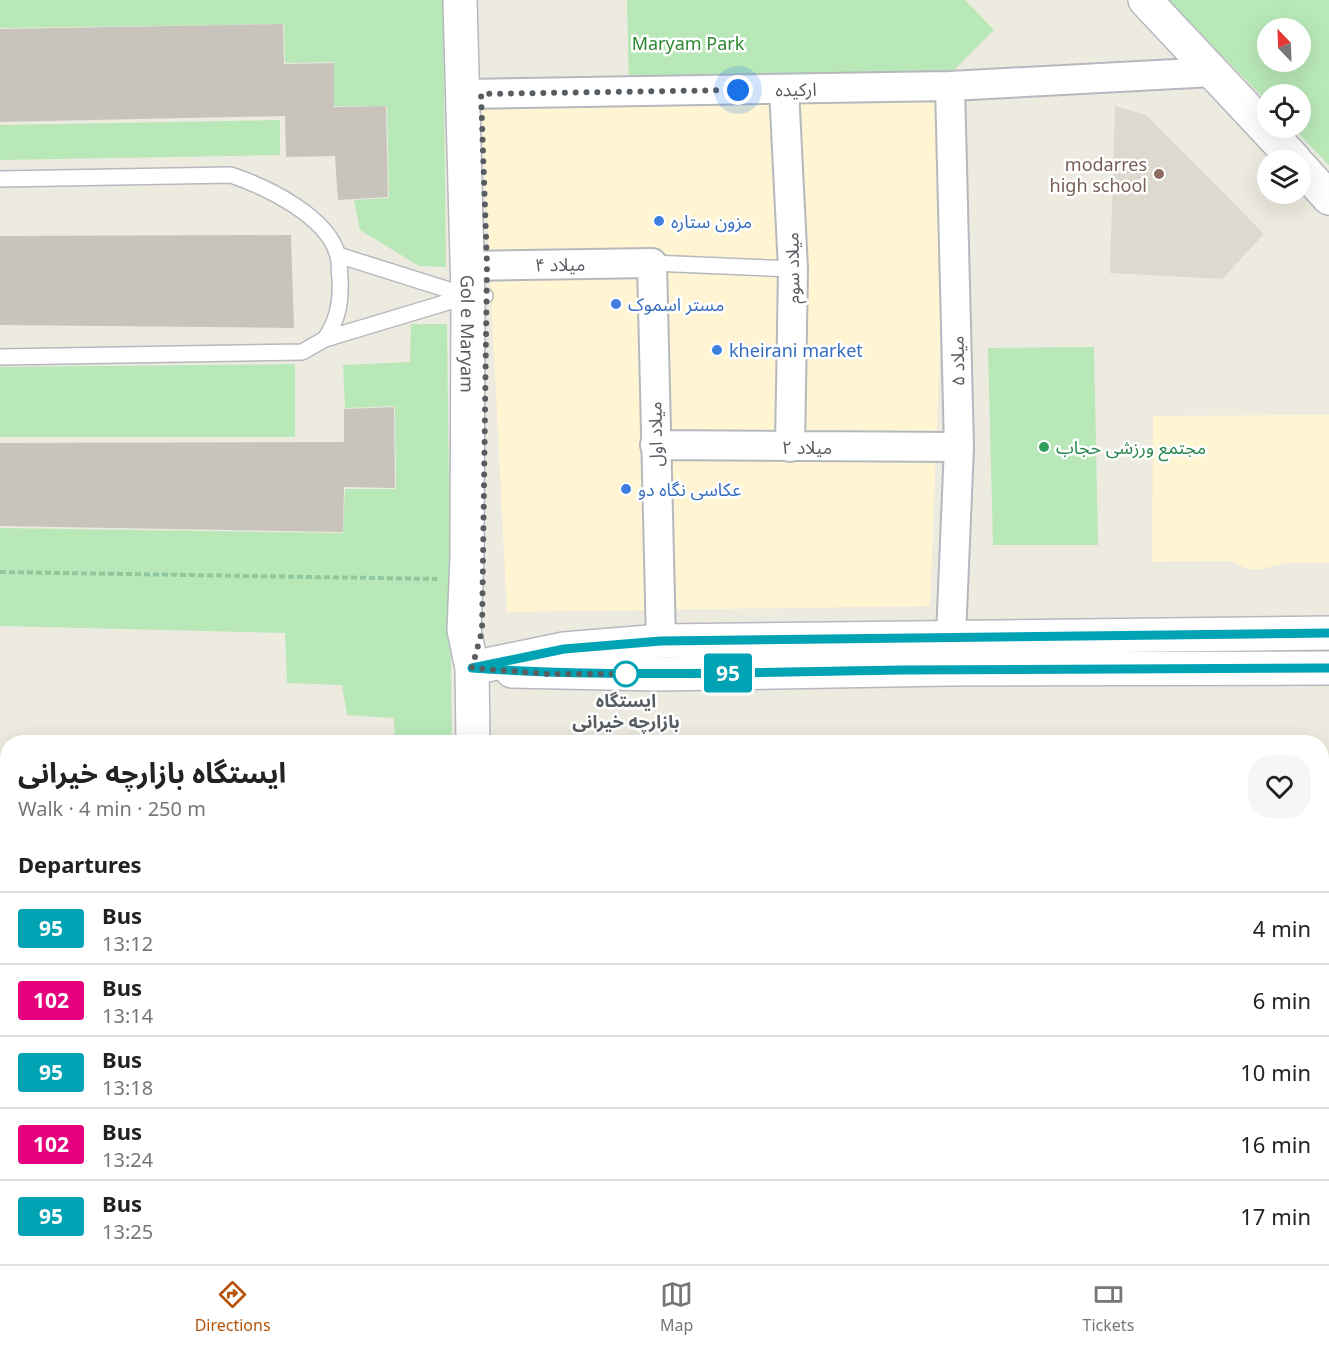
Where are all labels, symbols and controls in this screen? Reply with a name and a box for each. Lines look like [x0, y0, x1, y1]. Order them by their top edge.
north arrow [1257, 18, 1311, 72]
map controls [1257, 18, 1311, 204]
park label: Maryam Park [632, 31, 745, 55]
your location [723, 75, 753, 105]
street label: ارکیده [775, 77, 817, 101]
button: locate [1257, 84, 1311, 138]
button: layers [1257, 150, 1311, 204]
place label: modarres high school [1050, 152, 1147, 197]
marker: modarres high school [1152, 167, 1166, 181]
place label: مزون ستاره [671, 209, 752, 233]
marker: مزون ستاره [652, 214, 666, 228]
street label: میلاد سوم [779, 232, 808, 304]
street label: میلاد ۴ [535, 252, 585, 276]
street label: Gol e Maryam [455, 274, 480, 393]
place label: مستر اسموک [628, 292, 724, 316]
marker: مستر اسموک [609, 297, 623, 311]
street label: میلاد ۵ [945, 336, 969, 386]
place label: kheirani market [729, 338, 863, 362]
marker: kheirani market [710, 343, 724, 357]
street label: میلاد اول [642, 401, 668, 467]
street label: میلاد ۲ [782, 435, 832, 459]
place label: مجتمع ورزشی حجاب [1056, 435, 1206, 462]
marker: مجتمع ورزشی حجاب [1037, 440, 1051, 454]
place label: عکاسی نگاه دو [638, 477, 741, 501]
marker: عکاسی نگاه دو [619, 482, 633, 496]
line badge: 95 [701, 654, 755, 692]
text: 95 [716, 659, 740, 687]
marker: ایستگاه بازارچه خیرانی [613, 661, 639, 687]
place label: ایستگاه بازارچه خیرانی [572, 688, 680, 734]
text: ایستگاه بازارچه خیرانی [18, 753, 286, 791]
button: heart [1248, 755, 1311, 818]
text: Walk · 4 min · 250 m [18, 795, 206, 822]
text: Departures [18, 849, 142, 879]
text: Bus [102, 900, 142, 930]
text: 4 min [1253, 913, 1311, 943]
text: 95 [39, 914, 63, 942]
text: 13:12 [102, 930, 153, 957]
text: Bus [102, 972, 142, 1002]
text: 6 min [1253, 985, 1311, 1015]
text: 102 [33, 986, 69, 1014]
text: 13:14 [102, 1002, 153, 1029]
text: Bus [102, 1044, 142, 1074]
text: 10 min [1240, 1057, 1311, 1087]
text: 95 [39, 1058, 63, 1086]
text: 13:18 [102, 1074, 153, 1101]
text: Bus [102, 1116, 142, 1146]
text: 16 min [1240, 1129, 1311, 1159]
text: 102 [33, 1130, 69, 1158]
text: 13:24 [102, 1146, 153, 1173]
text: Bus [102, 1188, 142, 1218]
text: 17 min [1240, 1201, 1311, 1231]
text: 95 [39, 1202, 63, 1230]
text: 13:25 [102, 1218, 153, 1245]
tab: Directions [195, 1278, 271, 1336]
tab: Map [660, 1278, 693, 1336]
tab: Tickets [1083, 1278, 1134, 1336]

